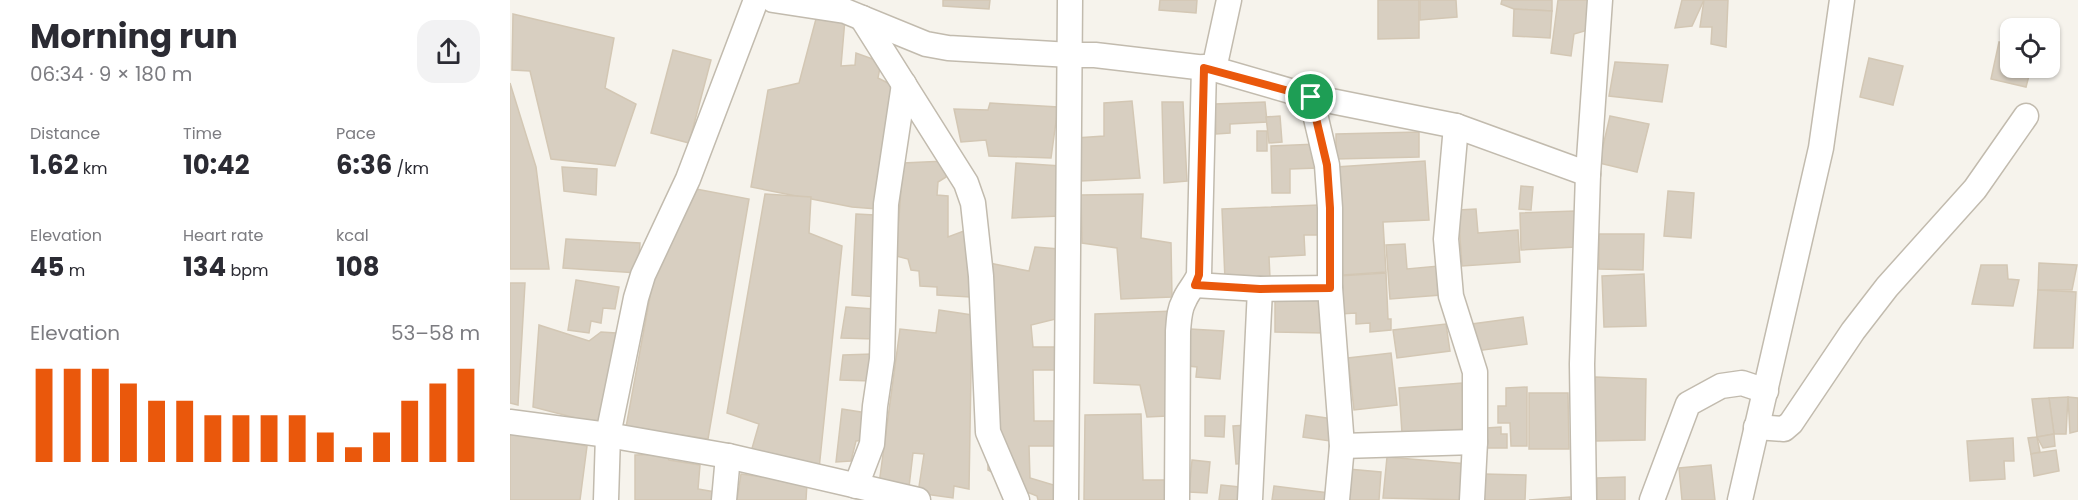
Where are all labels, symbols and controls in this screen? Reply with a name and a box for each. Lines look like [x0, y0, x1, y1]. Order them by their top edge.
text: Morning run [30, 13, 238, 60]
map controls [2000, 18, 2060, 78]
button: locate [2000, 18, 2060, 78]
button: share [417, 20, 480, 83]
text: 06:34 · 9 × 180 m [30, 60, 192, 88]
pin [1285, 71, 1336, 122]
icon: arrive [1294, 80, 1327, 113]
text: Distance [30, 122, 100, 145]
text: Time [183, 122, 222, 145]
text: Pace [336, 122, 376, 145]
text: 1.62 [30, 147, 79, 183]
text: 10:42 [183, 147, 250, 183]
text: 6:36 [336, 147, 392, 183]
text: km [79, 157, 108, 180]
text: /km [392, 157, 429, 180]
text: Elevation [30, 224, 102, 247]
text: Heart rate [183, 224, 263, 247]
text: kcal [336, 224, 369, 247]
text: 45 [30, 249, 65, 285]
text: 134 [183, 249, 226, 285]
text: 108 [336, 249, 380, 285]
text: m [65, 259, 85, 282]
text: bpm [226, 259, 269, 282]
text: Elevation [30, 319, 120, 347]
text: 53–58 m [391, 319, 480, 347]

